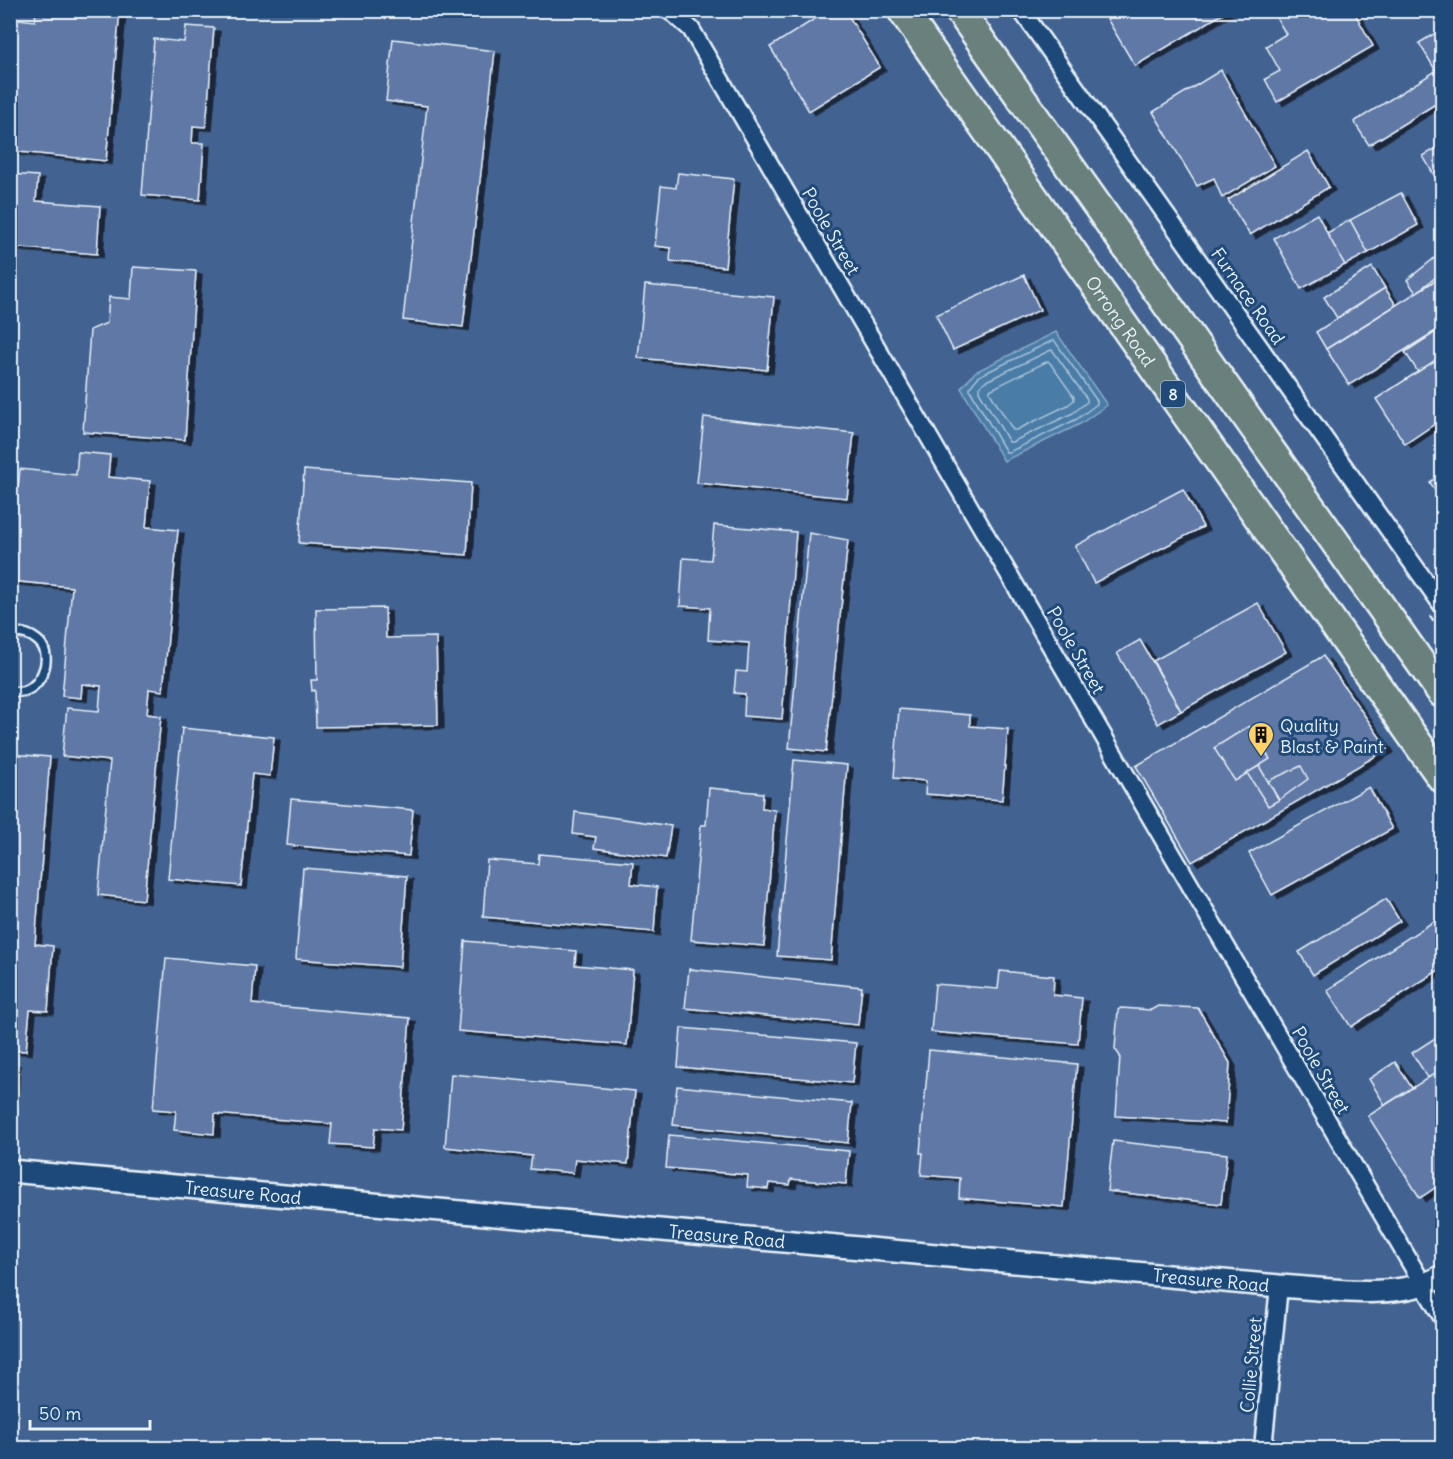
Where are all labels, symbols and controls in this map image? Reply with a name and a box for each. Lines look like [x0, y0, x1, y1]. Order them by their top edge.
street label: Poole Street [797, 183, 865, 279]
street label: Furnace Road [1206, 243, 1290, 349]
street label: Orrong Road [1081, 271, 1161, 371]
road number: 8 [1161, 381, 1185, 407]
street label: Poole Street [1042, 602, 1110, 698]
place label: Quality Blast & Paint [1280, 714, 1384, 758]
building icon: Quality Blast & Paint [1246, 720, 1276, 758]
street label: Poole Street [1287, 1022, 1355, 1118]
street label: Treasure Road [184, 1175, 303, 1209]
street label: Treasure Road [668, 1219, 787, 1253]
street label: Treasure Road [1152, 1263, 1271, 1297]
street label: Collie Street [1235, 1316, 1267, 1414]
scale bar [30, 1393, 150, 1431]
text: 50 m [39, 1402, 81, 1425]

